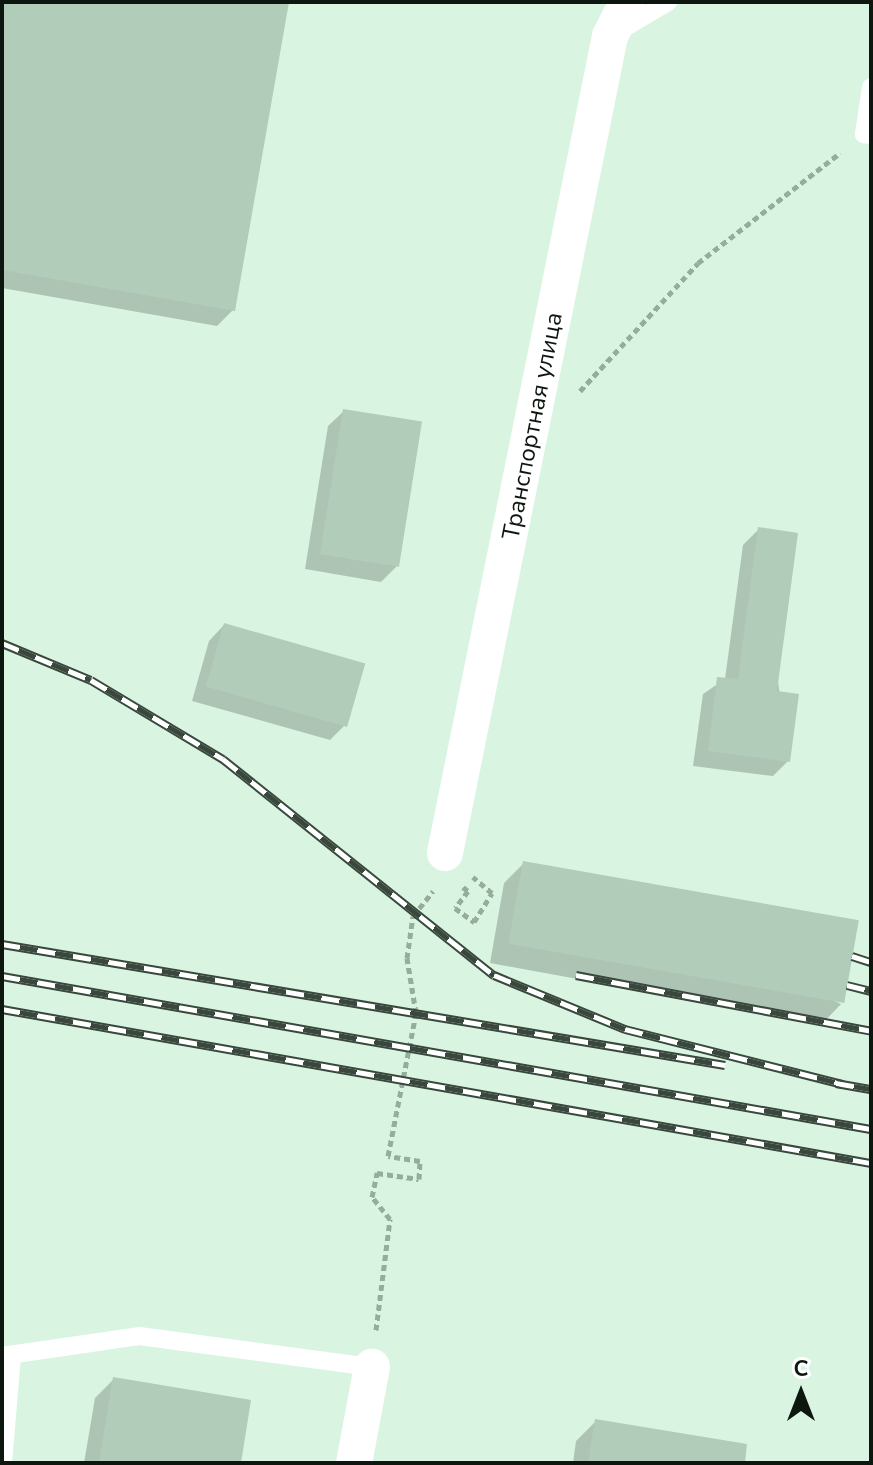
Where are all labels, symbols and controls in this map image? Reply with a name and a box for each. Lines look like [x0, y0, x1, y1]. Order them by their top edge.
street label: Транспортная улица [497, 310, 569, 542]
north arrow [761, 1353, 841, 1433]
text: С [794, 1354, 808, 1384]

